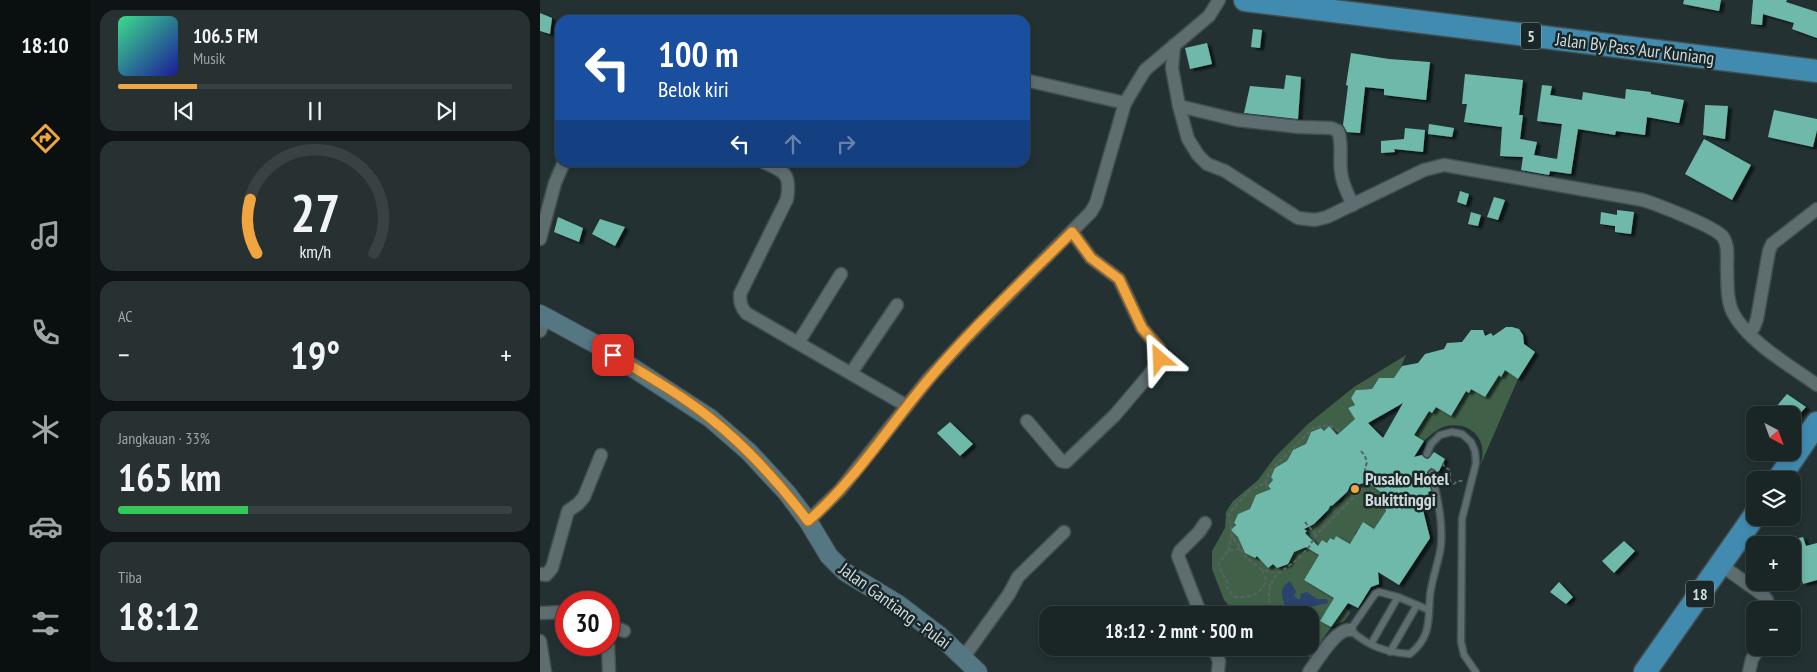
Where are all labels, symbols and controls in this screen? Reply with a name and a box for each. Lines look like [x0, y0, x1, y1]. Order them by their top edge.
road number: 5 [1521, 22, 1541, 50]
text: 106.5 FM [193, 24, 258, 48]
street label: Jalan By Pass Aur Kuniang [1553, 27, 1716, 70]
text: 18:10 [21, 31, 69, 59]
text: 100 m [658, 31, 739, 77]
icon: left [575, 35, 640, 100]
text: Musik [193, 48, 225, 68]
text: Belok kiri [658, 75, 729, 103]
icon: previous [170, 97, 198, 125]
icon: pause [301, 97, 329, 125]
icon: next [432, 97, 460, 125]
icon: directions [28, 121, 63, 156]
icon: left [726, 130, 754, 158]
icon: ahead [779, 130, 807, 158]
icon: right [832, 130, 860, 158]
text: 27 [290, 179, 340, 246]
icon: music [28, 218, 63, 253]
text: km/h [299, 240, 331, 263]
text: AC [118, 306, 133, 326]
icon: phone [28, 315, 63, 350]
text: 19° [290, 330, 340, 379]
position arrow [1133, 332, 1185, 384]
pin [592, 334, 634, 376]
text: − [118, 336, 130, 373]
text: + [500, 336, 512, 373]
icon: arrive [599, 341, 627, 369]
north arrow [1746, 406, 1801, 461]
map controls [1746, 406, 1801, 656]
icon: climate [28, 412, 63, 447]
text: Jangkauan · 33% [118, 428, 210, 448]
text: 165 km [118, 452, 221, 501]
place label: Pusako Hotel Bukittinggi [1365, 467, 1449, 511]
button: layers [1746, 471, 1801, 526]
marker: Pusako Hotel Bukittinggi [1349, 483, 1361, 495]
icon: car [28, 509, 63, 544]
button: + [1746, 536, 1801, 591]
street label: Jalan Gantiang - Pulai [834, 557, 956, 654]
text: Tiba [118, 567, 142, 587]
road number: 18 [1686, 580, 1714, 608]
text: 18:12 [118, 591, 200, 640]
speed limit sign: 30 [555, 591, 620, 656]
button: − [1746, 601, 1801, 656]
icon: filters [28, 606, 63, 641]
text: 18:12 · 2 mnt · 500 m [1105, 619, 1253, 643]

